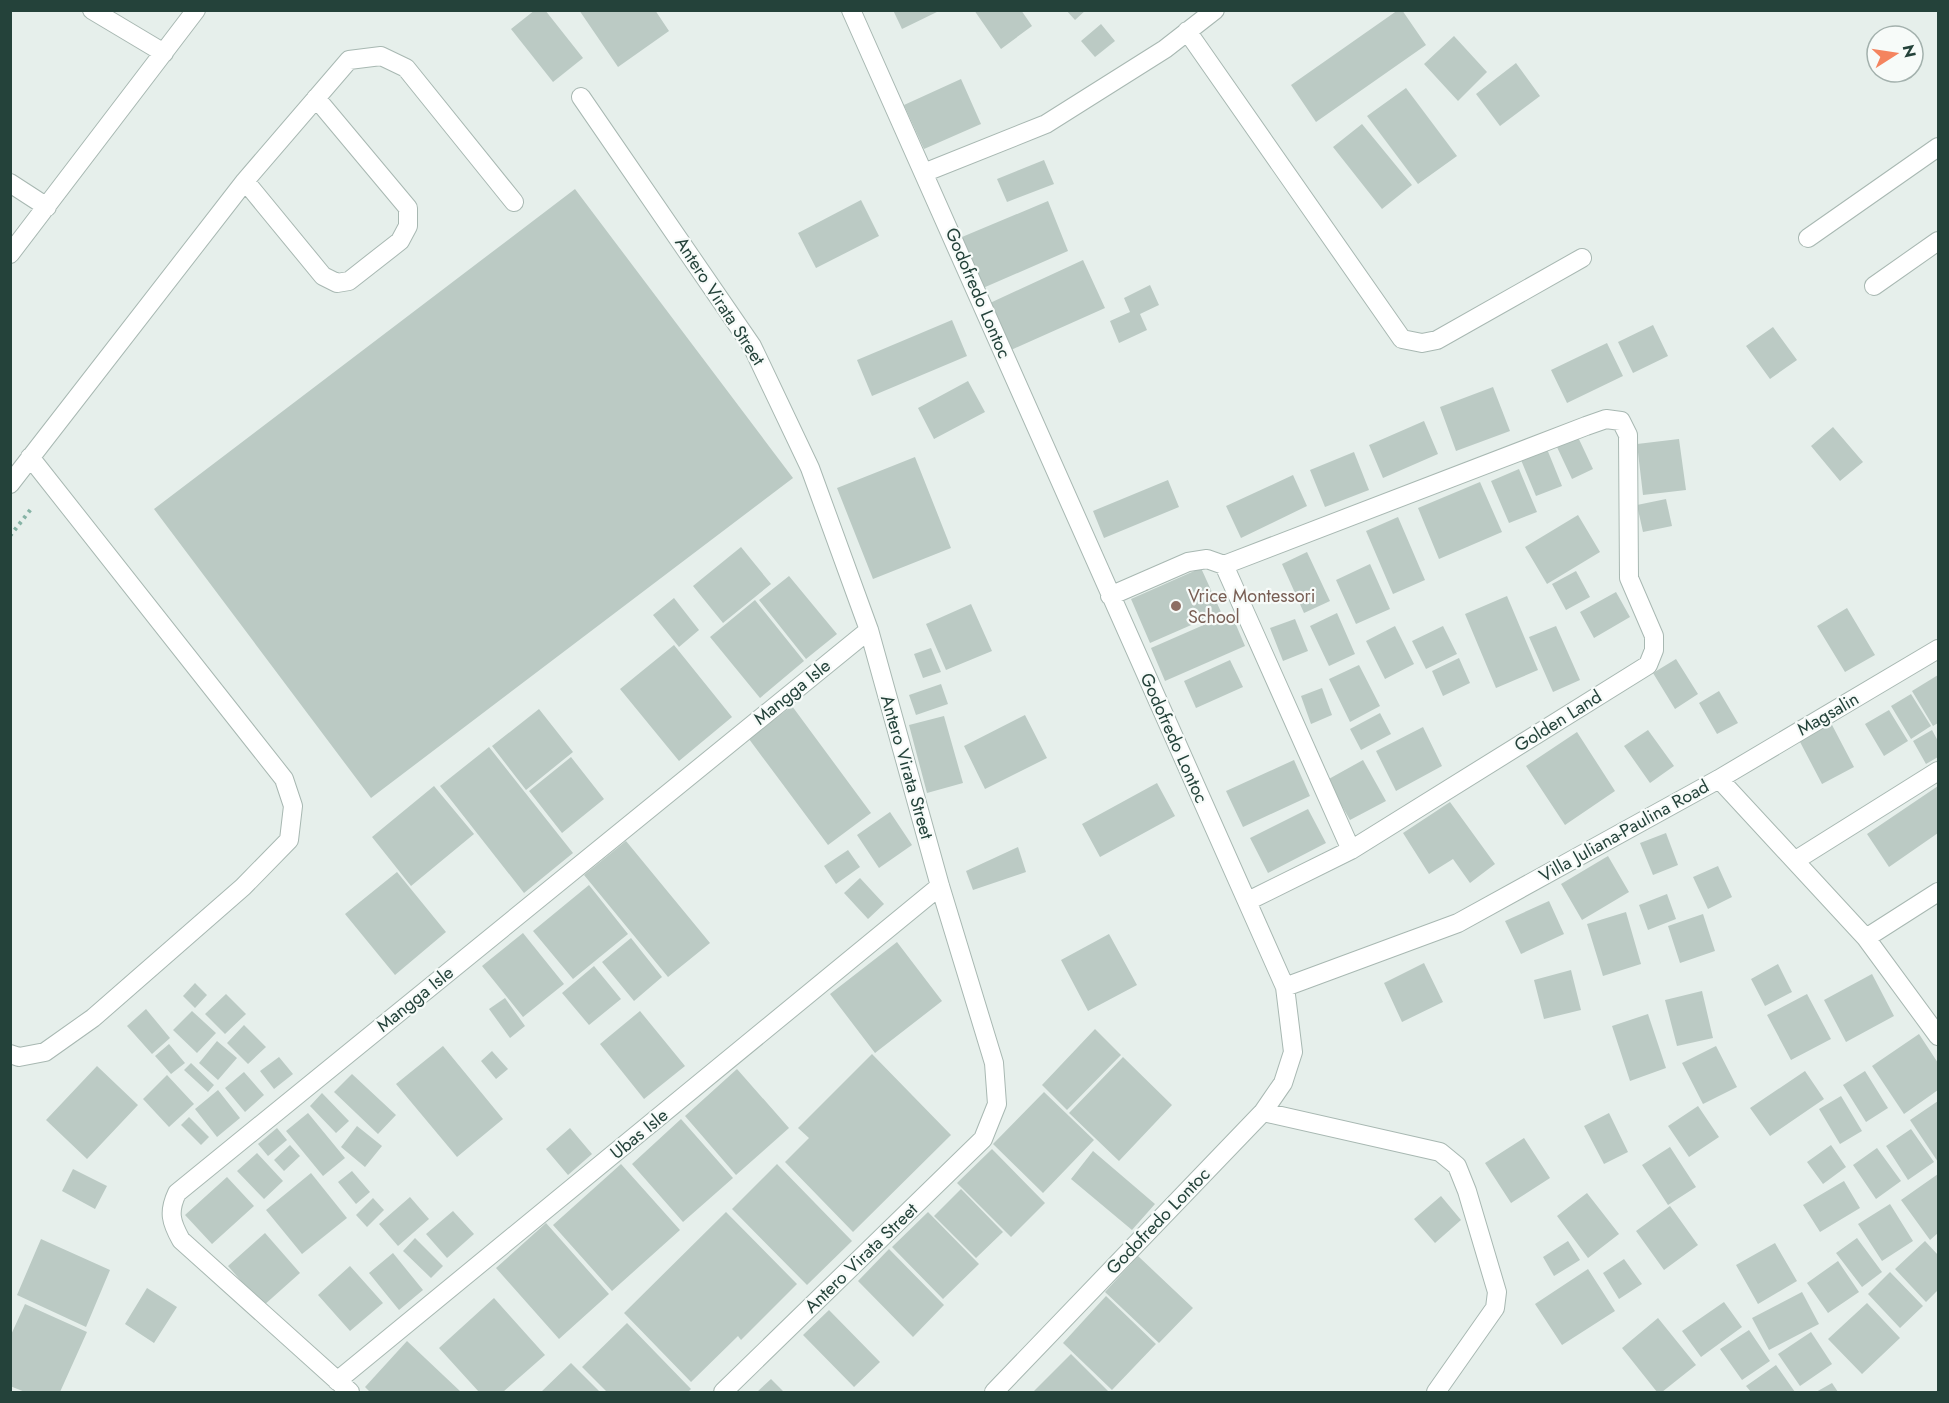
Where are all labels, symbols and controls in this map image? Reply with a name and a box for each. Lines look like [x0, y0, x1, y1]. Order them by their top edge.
north arrow [1865, 24, 1925, 84]
text: N [1897, 42, 1922, 60]
street label: Godofredo Lontoc [939, 224, 1017, 362]
street label: Antero Virata Street [669, 232, 772, 371]
place label: Vrice Montessori School [1188, 583, 1315, 630]
marker: Vrice Montessori School [1169, 599, 1183, 613]
street label: Mangga Isle [748, 653, 836, 731]
street label: Godofredo Lontoc [1134, 669, 1214, 807]
street label: Golden Land [1509, 684, 1607, 758]
street label: Magsalin [1792, 686, 1864, 742]
street label: Antero Virata Street [874, 692, 940, 843]
street label: Villa Juliana-Paulina Road [1534, 773, 1714, 889]
street label: Mangga Isle [371, 960, 459, 1038]
street label: Ubas Isle [604, 1103, 674, 1165]
street label: Godofredo Lontoc [1100, 1162, 1216, 1280]
street label: Antero Virata Street [798, 1197, 924, 1319]

